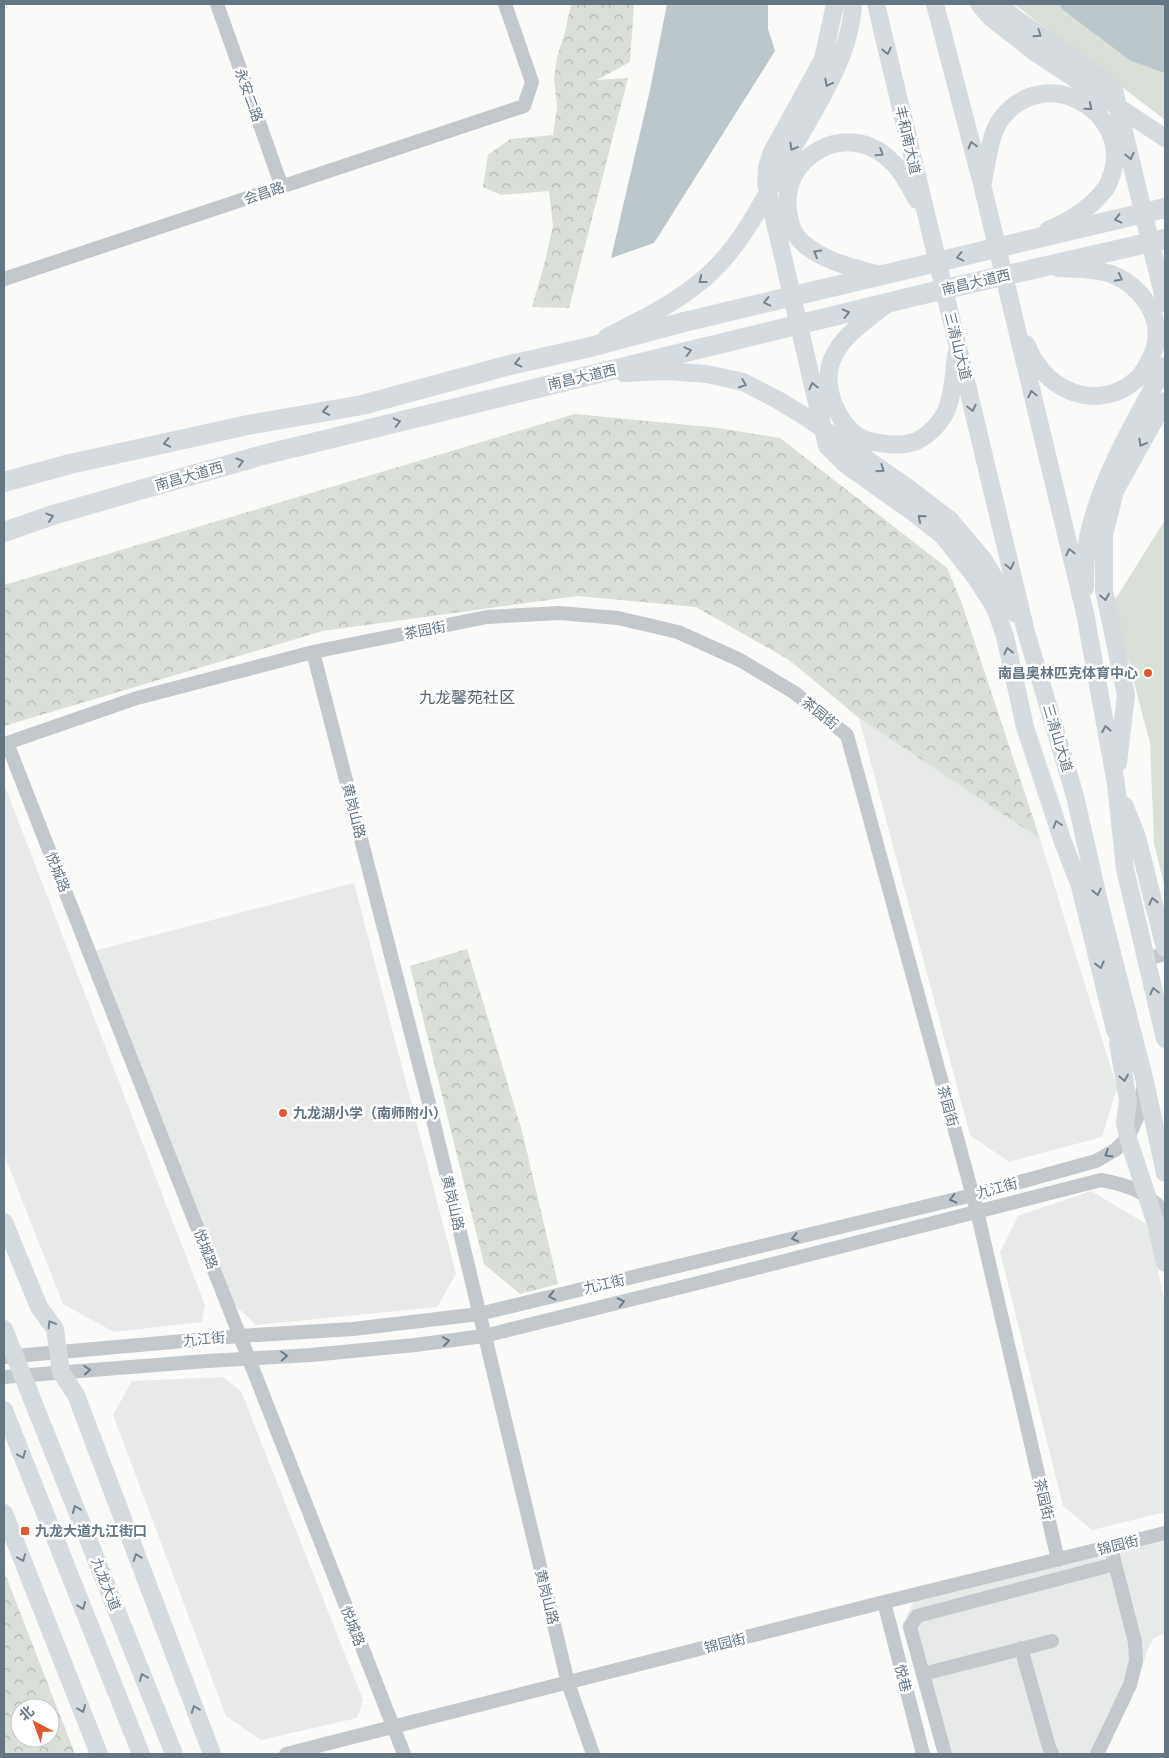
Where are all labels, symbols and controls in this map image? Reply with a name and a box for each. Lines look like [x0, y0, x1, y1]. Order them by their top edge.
one-way arrow [1032, 28, 1041, 37]
one-way arrow [881, 47, 892, 56]
street label: 永安二路 [232, 66, 266, 124]
one-way arrow [824, 78, 834, 87]
one-way arrow [1083, 101, 1092, 110]
street label: 丰和南大道 [892, 104, 924, 176]
one-way arrow [789, 142, 799, 151]
one-way arrow [968, 142, 978, 150]
one-way arrow [874, 147, 883, 156]
one-way arrow [1124, 151, 1135, 160]
street label: 会昌路 [242, 179, 286, 207]
one-way arrow [1113, 213, 1122, 224]
one-way arrow [814, 249, 823, 259]
one-way arrow [955, 251, 964, 262]
street label: 南昌大道西 [940, 266, 1012, 298]
one-way arrow [1114, 272, 1123, 282]
one-way arrow [698, 275, 707, 284]
one-way arrow [763, 296, 772, 307]
one-way arrow [842, 308, 851, 319]
street label: 三清山大道 [942, 310, 974, 382]
one-way arrow [684, 346, 693, 357]
one-way arrow [513, 358, 522, 368]
street label: 南昌大道西 [546, 361, 618, 393]
one-way arrow [738, 378, 747, 388]
one-way arrow [808, 381, 819, 390]
one-way arrow [1027, 390, 1038, 399]
one-way arrow [966, 403, 977, 412]
one-way arrow [322, 405, 330, 415]
one-way arrow [393, 418, 401, 428]
one-way arrow [162, 437, 171, 447]
one-way arrow [1138, 438, 1148, 447]
one-way arrow [235, 457, 243, 467]
street label: 南昌大道西 [153, 459, 225, 493]
one-way arrow [875, 463, 885, 472]
one-way arrow [45, 512, 54, 522]
one-way arrow [917, 514, 926, 523]
one-way arrow [1065, 548, 1076, 557]
one-way arrow [1004, 561, 1015, 570]
one-way arrow [1100, 593, 1110, 602]
street label: 茶园街 [403, 618, 447, 642]
one-way arrow [1003, 646, 1014, 655]
place label: 南昌奥林匹克体育中心 [998, 665, 1138, 681]
marker: 南昌奥林匹克体育中心 [1142, 667, 1154, 679]
district label: 九龙馨苑社区 [419, 688, 515, 707]
street label: 茶园街 [799, 694, 841, 732]
street label: 三清山大道 [1040, 702, 1076, 774]
one-way arrow [1101, 724, 1112, 733]
street label: 黄岗山路 [339, 782, 369, 840]
one-way arrow [1053, 820, 1063, 829]
street label: 悦城路 [43, 850, 73, 894]
one-way arrow [1091, 887, 1102, 896]
one-way arrow [1148, 896, 1159, 905]
one-way arrow [1094, 960, 1104, 968]
one-way arrow [1149, 987, 1160, 996]
one-way arrow [1118, 1074, 1128, 1082]
street label: 茶园街 [935, 1084, 961, 1128]
place label: 九龙湖小学（南师附小） [293, 1105, 447, 1121]
marker: 九龙湖小学（南师附小） [277, 1107, 289, 1119]
one-way arrow [1105, 1147, 1114, 1157]
street label: 黄岗山路 [439, 1174, 467, 1232]
street label: 九江街 [975, 1175, 1019, 1201]
one-way arrow [950, 1194, 958, 1204]
street label: 悦城路 [191, 1227, 221, 1271]
one-way arrow [791, 1232, 800, 1243]
street label: 九江街 [582, 1271, 626, 1297]
one-way arrow [548, 1290, 557, 1301]
one-way arrow [617, 1297, 626, 1308]
one-way arrow [47, 1321, 57, 1330]
street label: 九江街 [182, 1329, 226, 1349]
one-way arrow [442, 1336, 450, 1347]
one-way arrow [280, 1351, 288, 1361]
one-way arrow [83, 1365, 91, 1376]
one-way arrow [16, 1451, 26, 1459]
street label: 茶园街 [1031, 1477, 1057, 1521]
one-way arrow [72, 1506, 82, 1514]
place label: 九龙大道九江街口 [35, 1523, 147, 1539]
marker: 九龙大道九江街口 [19, 1525, 31, 1537]
street label: 锦园街 [1096, 1532, 1140, 1558]
one-way arrow [15, 1553, 26, 1562]
one-way arrow [133, 1553, 143, 1562]
street label: 九龙大道 [88, 1555, 124, 1613]
street label: 黄岗山路 [532, 1568, 562, 1626]
one-way arrow [76, 1601, 86, 1610]
street label: 悦城路 [338, 1604, 368, 1648]
street label: 锦园街 [703, 1630, 747, 1656]
street label: 悦巷 [892, 1662, 914, 1694]
one-way arrow [139, 1673, 149, 1681]
north arrow [10, 1698, 60, 1748]
text: 北 [16, 1703, 37, 1724]
one-way arrow [75, 1704, 86, 1713]
one-way arrow [191, 1705, 201, 1714]

